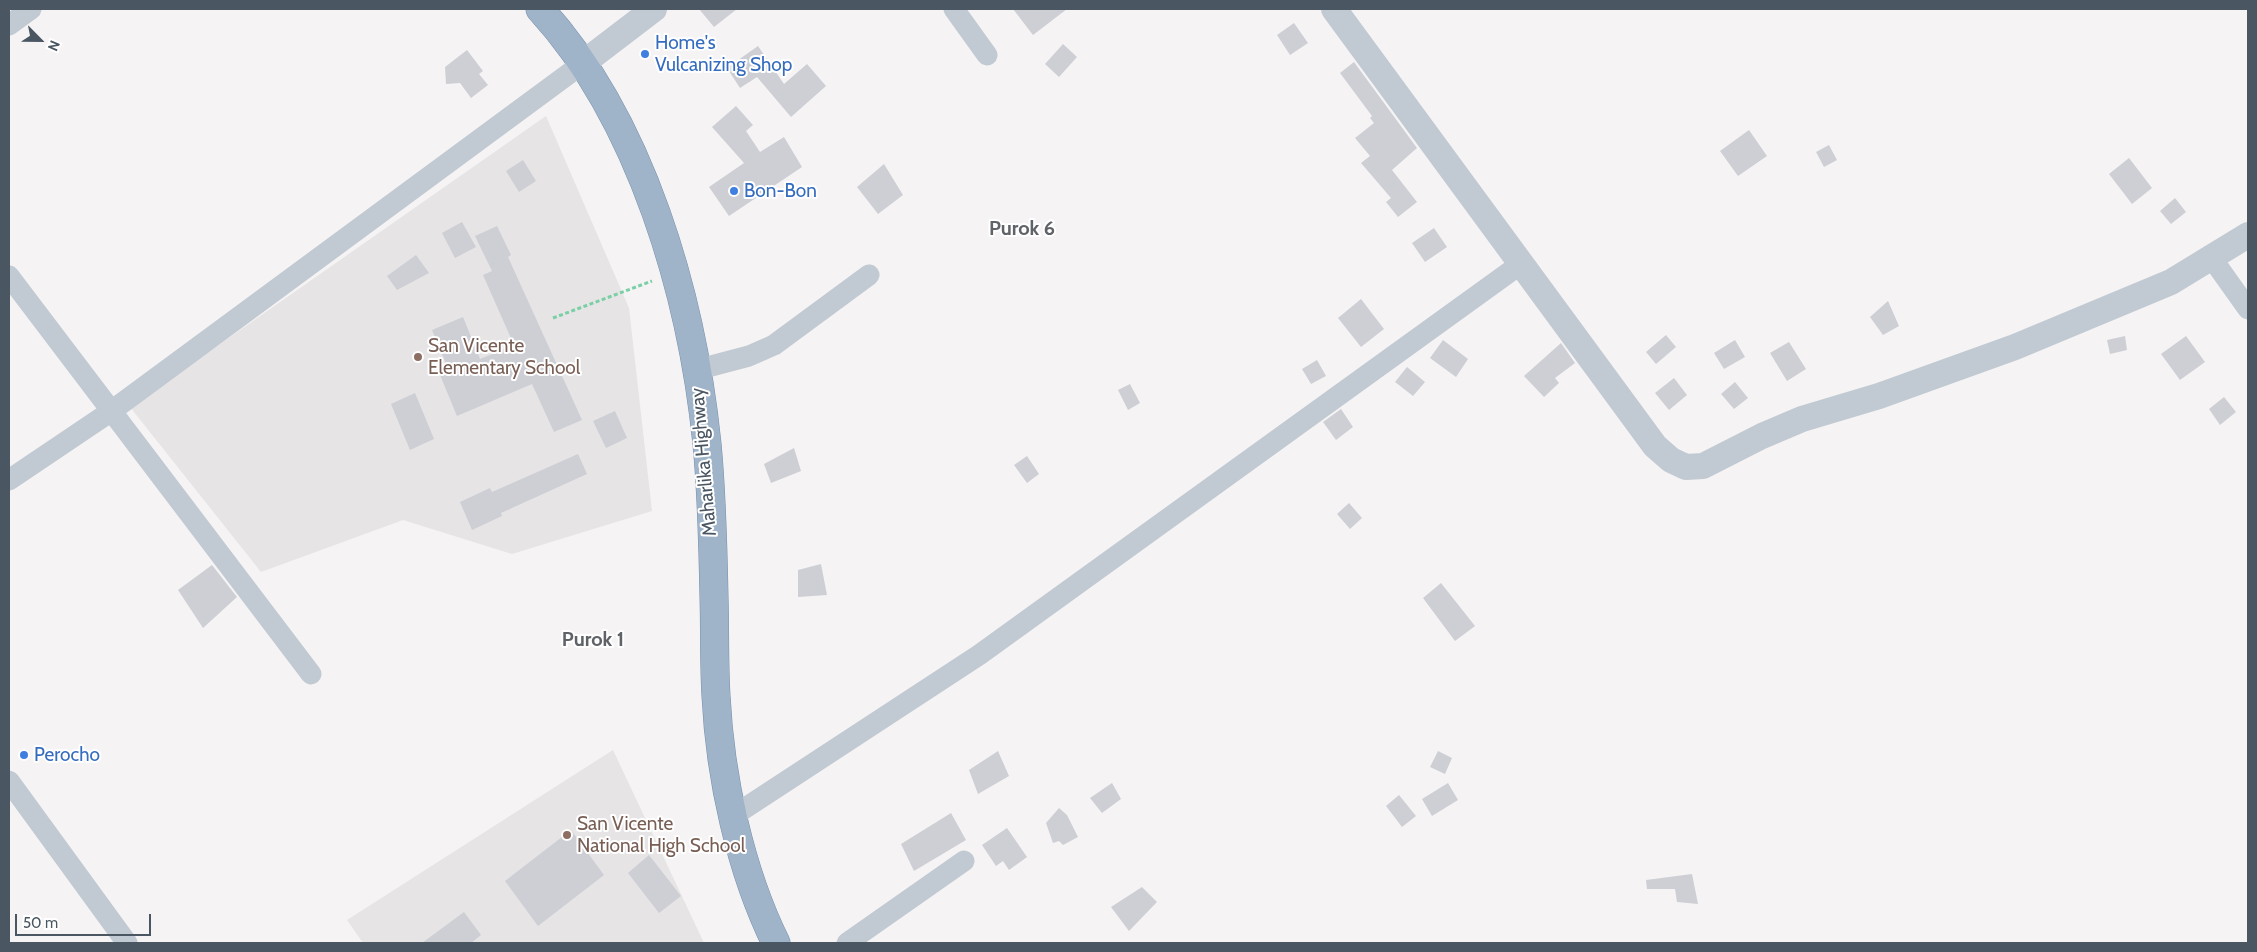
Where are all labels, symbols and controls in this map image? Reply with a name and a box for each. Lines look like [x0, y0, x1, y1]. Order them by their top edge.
north arrow [15, 15, 65, 65]
place label: Home's Vulcanizing Shop [655, 32, 792, 76]
text: N [44, 38, 64, 54]
marker: Home's Vulcanizing Shop [639, 48, 651, 60]
place label: Bon-Bon [744, 180, 817, 202]
marker: Bon-Bon [728, 185, 740, 197]
district label: Purok 6 [989, 217, 1055, 241]
place label: San Vicente Elementary School [428, 335, 580, 379]
marker: San Vicente Elementary School [412, 351, 424, 363]
street label: Maharlika Highway [686, 387, 722, 537]
district label: Purok 1 [562, 628, 624, 652]
place label: Perocho [34, 744, 100, 766]
marker: Perocho [18, 749, 30, 761]
place label: San Vicente National High School [577, 813, 745, 857]
marker: San Vicente National High School [561, 829, 573, 841]
scale bar [18, 904, 154, 936]
text: 50 m [23, 914, 58, 932]

